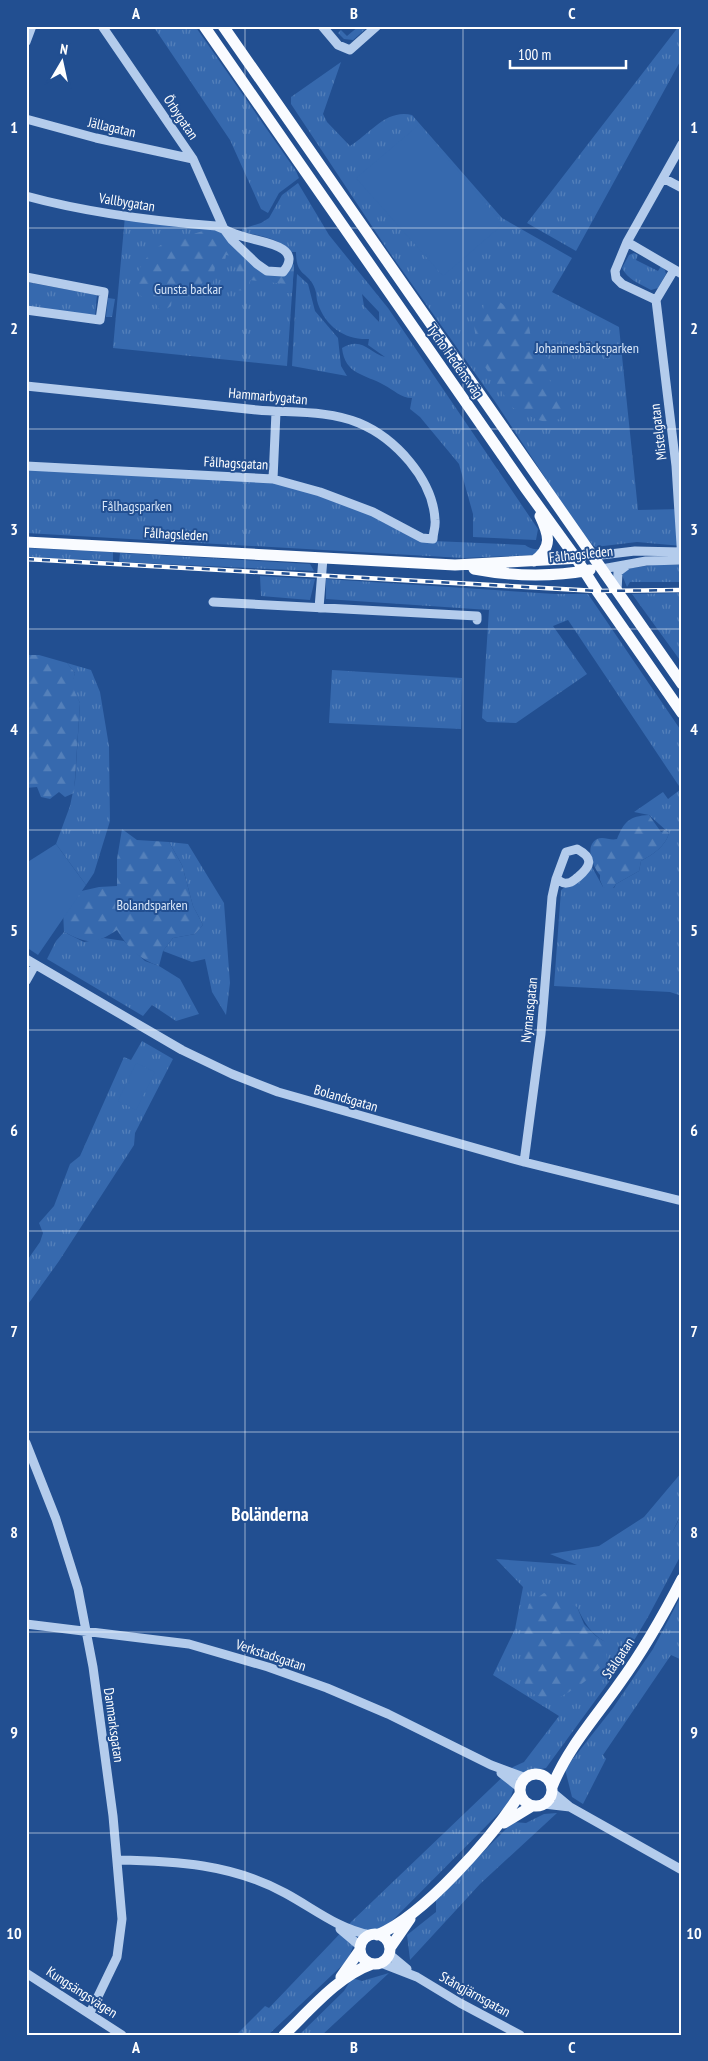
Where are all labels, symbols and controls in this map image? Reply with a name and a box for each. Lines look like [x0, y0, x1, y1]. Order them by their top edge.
text: A [131, 3, 141, 23]
text: B [350, 3, 358, 23]
text: C [568, 3, 576, 23]
north arrow [38, 38, 88, 88]
scale bar [510, 38, 627, 70]
text: N [59, 40, 69, 59]
text: 100 m [518, 45, 551, 64]
street label: Örbygatan [160, 91, 202, 143]
street label: Jällagatan [85, 113, 138, 141]
text: 1 [10, 117, 18, 137]
text: 1 [690, 117, 698, 137]
street label: Vallbygatan [97, 189, 156, 215]
park label: Gunsta backar [154, 280, 222, 298]
text: 2 [10, 318, 18, 338]
text: 2 [690, 318, 698, 338]
street label: Tycho Hedéns väg [423, 321, 487, 401]
park label: Johannesbäcksparken [534, 339, 639, 357]
street label: Hammarbygatan [228, 384, 308, 408]
street label: Mistelgatan [646, 403, 670, 461]
street label: Fålhagsgatan [203, 452, 269, 474]
park label: Fålhagsparken [102, 497, 172, 515]
text: 3 [10, 519, 18, 539]
text: 3 [690, 519, 698, 539]
street label: Fålhagsleden [143, 523, 209, 545]
street label: Fålhagsleden [548, 542, 614, 566]
text: 4 [10, 719, 18, 739]
text: 4 [690, 719, 698, 739]
park label: Bolandsparken [116, 896, 188, 914]
text: 5 [10, 920, 18, 940]
text: 5 [690, 920, 698, 940]
street label: Nymansgatan [517, 976, 541, 1044]
street label: Bolandsgatan [312, 1080, 380, 1116]
text: 6 [10, 1120, 18, 1140]
text: 6 [690, 1120, 698, 1140]
text: 7 [10, 1321, 18, 1341]
text: 7 [690, 1321, 698, 1341]
district label: Boländerna [231, 1502, 309, 1526]
text: 8 [10, 1522, 18, 1542]
text: 8 [690, 1522, 698, 1542]
street label: Stålgatan [598, 1634, 638, 1682]
street label: Verkstadsgatan [233, 1635, 309, 1675]
street label: Danmarksgatan [100, 1687, 128, 1763]
text: 9 [10, 1722, 18, 1742]
text: 9 [690, 1722, 698, 1742]
text: 10 [6, 1923, 22, 1943]
text: 10 [686, 1923, 702, 1943]
street label: Kungsängsvägen [43, 1962, 121, 2022]
street label: Stångjärnsgatan [436, 1967, 514, 2021]
text: A [131, 2037, 141, 2057]
text: B [350, 2037, 358, 2057]
text: C [568, 2037, 576, 2057]

